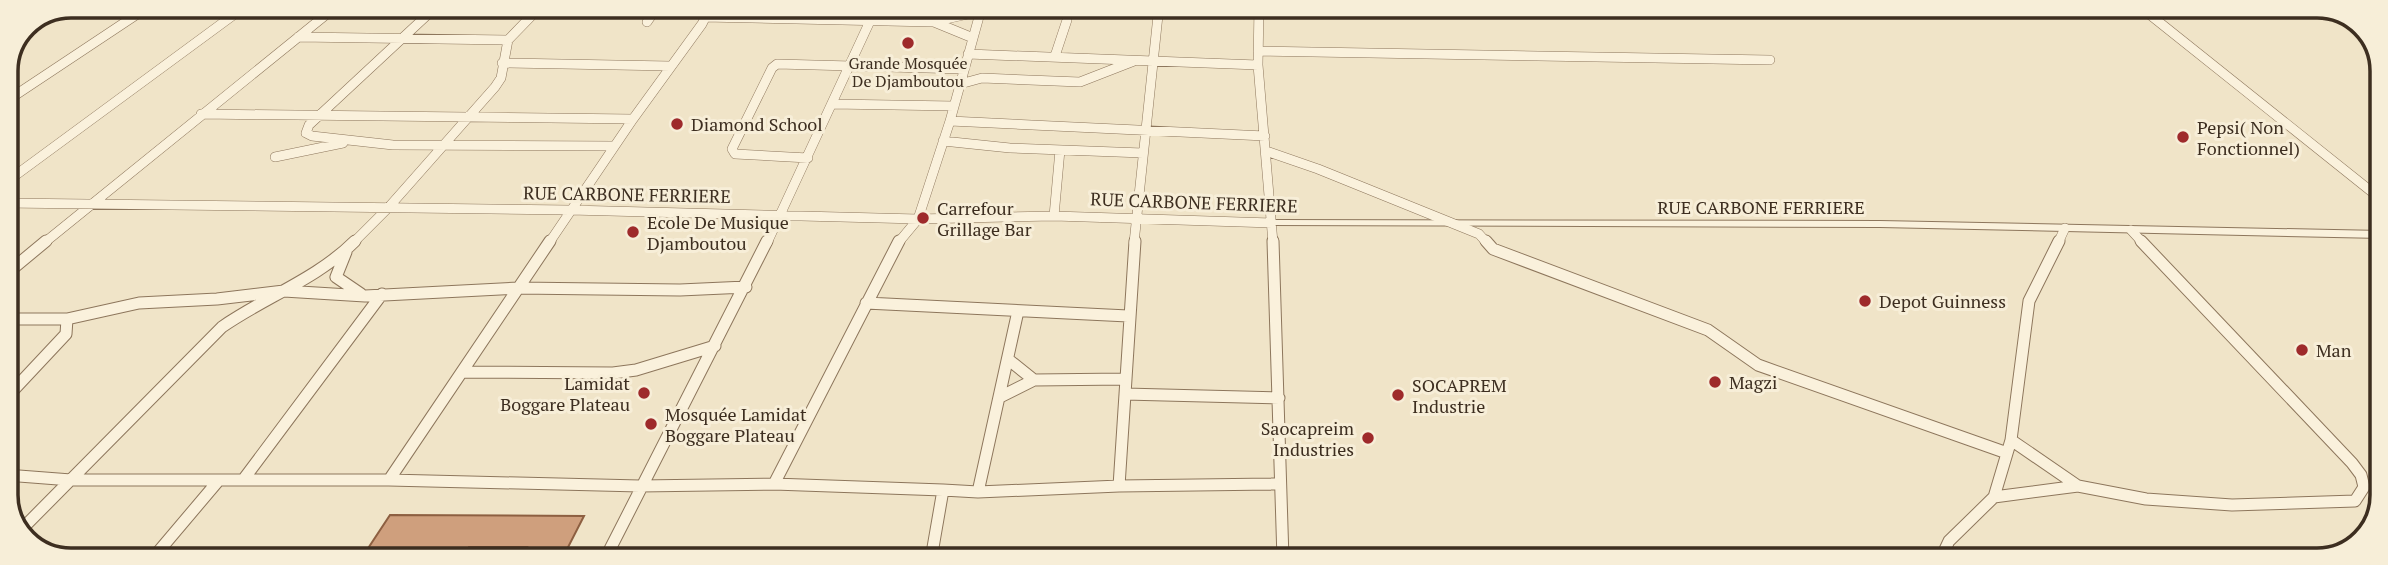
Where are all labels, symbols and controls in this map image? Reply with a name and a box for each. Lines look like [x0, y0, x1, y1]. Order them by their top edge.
marker: Grande Mosquée De Djamboutou [900, 35, 916, 51]
place label: Grande Mosquée De Djamboutou [848, 52, 968, 92]
place label: Diamond School [691, 112, 823, 136]
place label: Pepsi( Non Fonctionnel) [2197, 115, 2300, 160]
marker: Diamond School [669, 116, 685, 132]
marker: Pepsi( Non Fonctionnel) [2175, 129, 2191, 145]
street label: RUE CARBONE FERRIERE [523, 180, 731, 208]
street label: RUE CARBONE FERRIERE [1090, 186, 1298, 218]
street label: RUE CARBONE FERRIERE [1657, 195, 1865, 219]
place label: Carrefour Grillage Bar [937, 196, 1032, 241]
place label: Ecole De Musique Djamboutou [647, 210, 789, 255]
marker: Carrefour Grillage Bar [915, 210, 931, 226]
marker: Ecole De Musique Djamboutou [625, 224, 641, 240]
place label: Depot Guinness [1879, 289, 2006, 313]
marker: Depot Guinness [1857, 293, 1873, 309]
place label: Man [2316, 338, 2352, 362]
marker: Man [2294, 342, 2310, 358]
place label: Magzi [1729, 370, 1777, 394]
place label: Lamidat Boggare Plateau [500, 371, 630, 416]
place label: SOCAPREM Industrie [1412, 373, 1507, 418]
marker: Magzi [1707, 374, 1723, 390]
marker: Lamidat Boggare Plateau [636, 385, 652, 401]
marker: SOCAPREM Industrie [1390, 387, 1406, 403]
place label: Mosquée Lamidat Boggare Plateau [665, 402, 807, 447]
marker: Mosquée Lamidat Boggare Plateau [643, 416, 659, 432]
place label: Saocapreim Industries [1261, 416, 1354, 461]
marker: Saocapreim Industries [1360, 430, 1376, 446]

